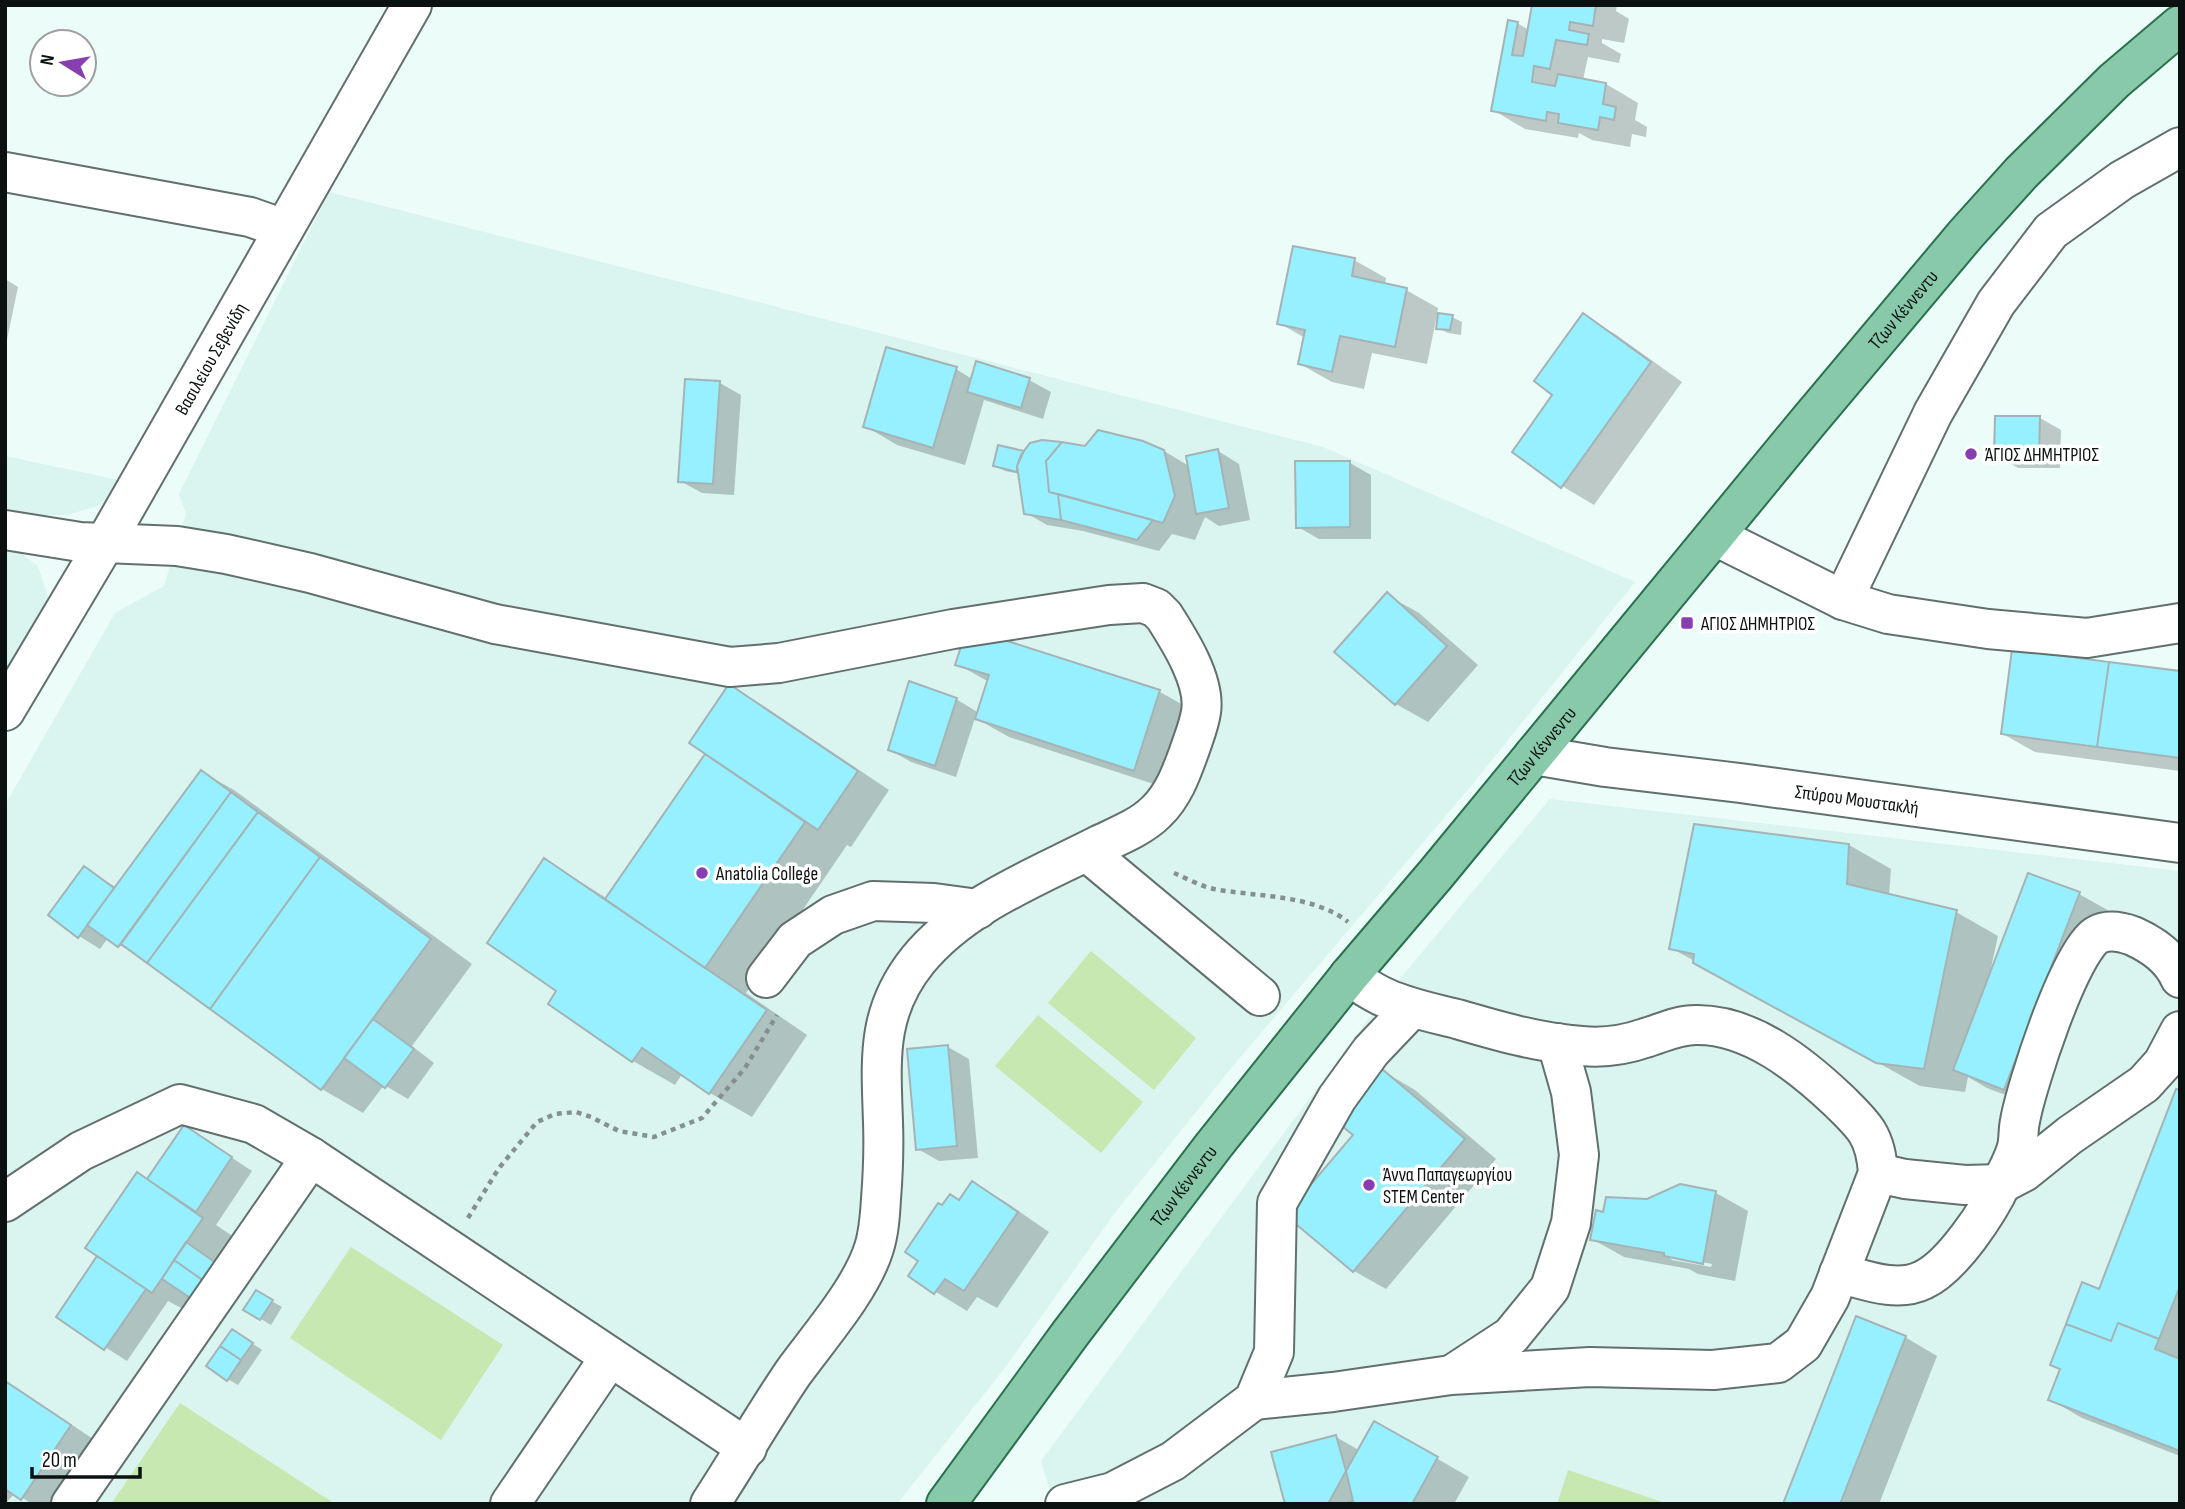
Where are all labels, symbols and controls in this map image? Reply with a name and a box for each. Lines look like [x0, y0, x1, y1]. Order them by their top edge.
north arrow [28, 28, 98, 98]
text: N [36, 53, 60, 67]
street label: Τζων Κέννεντυ [1864, 266, 1944, 355]
street label: Βασιλείου Σεβενίδη [171, 299, 253, 419]
place label: ΆΓΙΟΣ ΔΗΜΗΤΡΙΟΣ [1985, 444, 2099, 467]
marker: ΆΓΙΟΣ ΔΗΜΗΤΡΙΟΣ [1963, 446, 1979, 462]
place label: ΑΓΙΟΣ ΔΗΜΗΤΡΙΟΣ [1700, 613, 1815, 636]
marker: ΑΓΙΟΣ ΔΗΜΗΤΡΙΟΣ [1679, 615, 1695, 631]
street label: Τζων Κέννεντυ [1503, 703, 1582, 792]
street label: Σπύρου Μουστακλή [1793, 781, 1920, 820]
place label: Anatolia College [715, 863, 818, 886]
marker: Anatolia College [694, 865, 710, 881]
street label: Τζων Κέννεντυ [1146, 1141, 1223, 1232]
place label: Άννα Παπαγεωργίου STEM Center [1383, 1164, 1512, 1209]
marker: Άννα Παπαγεωργίου STEM Center [1361, 1177, 1377, 1193]
scale bar [32, 1436, 140, 1480]
text: 20 m [42, 1448, 77, 1473]

